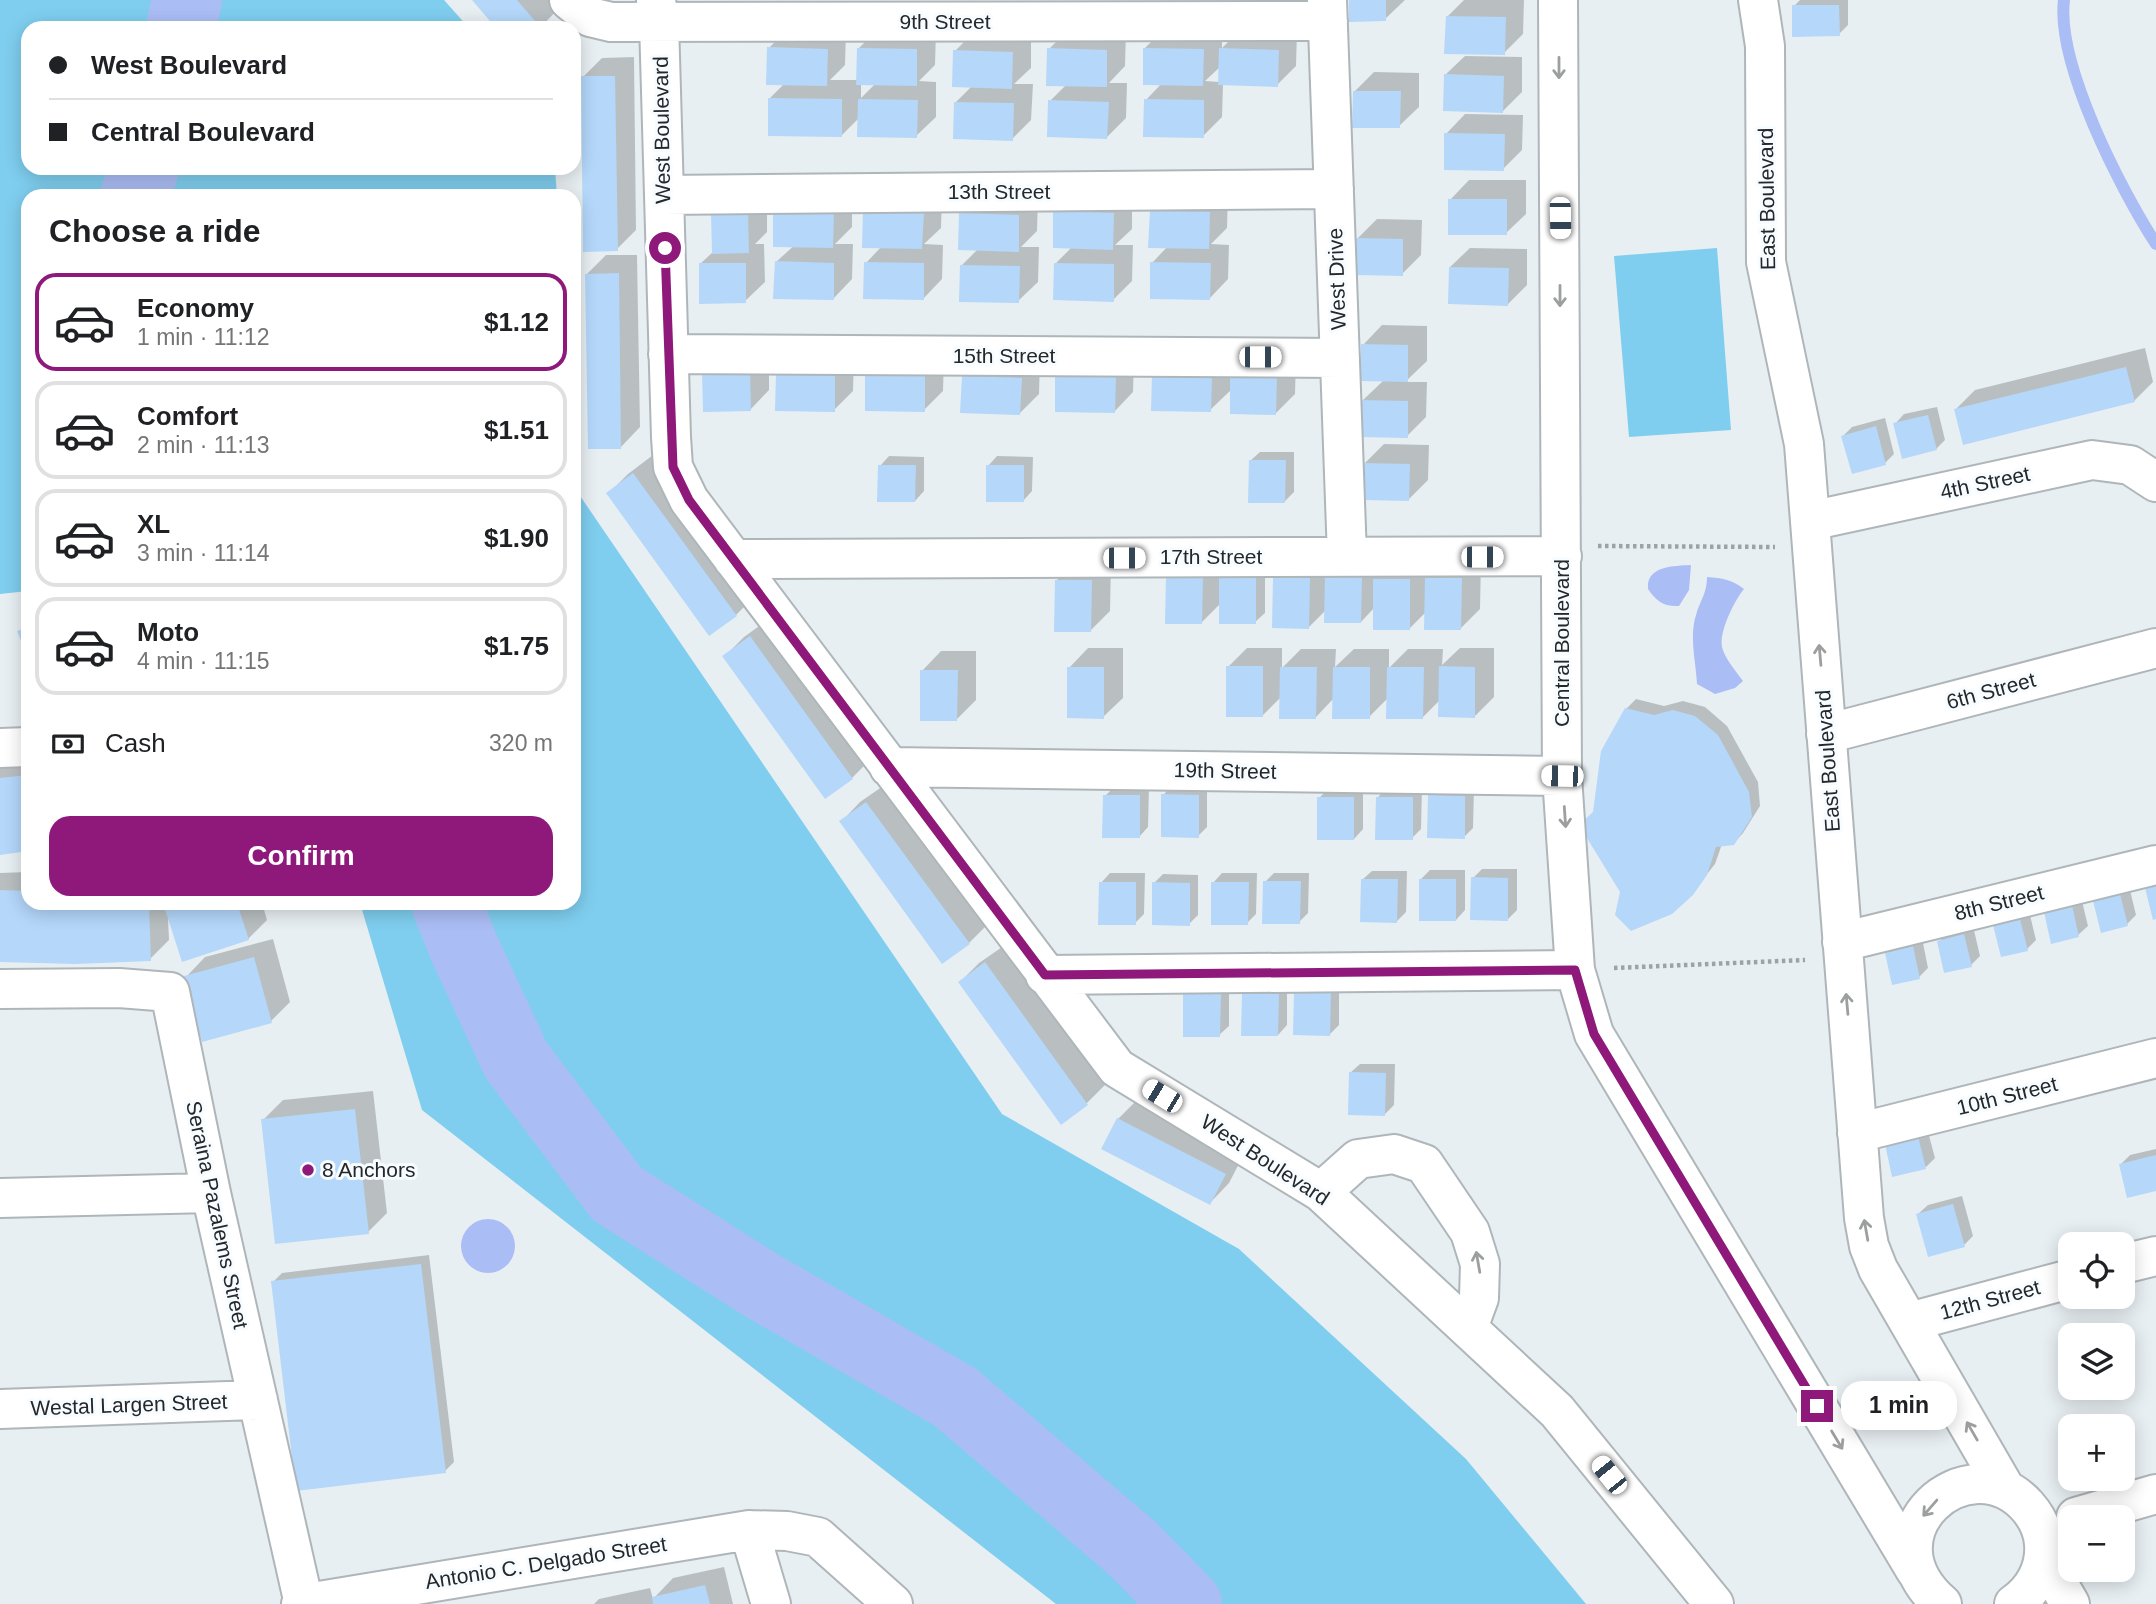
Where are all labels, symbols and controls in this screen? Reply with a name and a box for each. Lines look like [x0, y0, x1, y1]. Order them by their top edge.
street label: 9th Street [899, 10, 991, 33]
text: West Boulevard [91, 50, 287, 80]
street label: West Boulevard [649, 56, 674, 204]
one-way arrow [1552, 56, 1565, 79]
text: Central Boulevard [91, 117, 315, 147]
street label: East Boulevard [1754, 128, 1779, 270]
street label: 13th Street [948, 180, 1051, 203]
car [1550, 197, 1571, 239]
text: Choose a ride [49, 213, 261, 249]
street label: West Drive [1323, 227, 1350, 331]
route start [649, 232, 681, 264]
one-way arrow [1553, 284, 1567, 307]
icon: car [53, 291, 116, 354]
text: Economy [137, 293, 254, 323]
text: $1.12 [484, 307, 549, 337]
text: 1 min · 11:12 [137, 324, 270, 350]
street label: 15th Street [953, 344, 1056, 367]
car [1240, 347, 1282, 368]
icon: car [53, 399, 116, 462]
text: Comfort [137, 401, 238, 431]
text: $1.51 [484, 415, 549, 445]
text: 2 min · 11:13 [137, 432, 270, 458]
street label: 4th Street [1938, 462, 2032, 503]
icon: car [53, 507, 116, 570]
text: XL [137, 509, 170, 539]
text: $1.90 [484, 523, 549, 553]
text: 3 min · 11:14 [137, 540, 270, 566]
street label: 17th Street [1160, 545, 1263, 568]
car [1462, 547, 1504, 568]
car [1104, 548, 1146, 569]
street label: Central Boulevard [1550, 559, 1573, 727]
icon: car [53, 615, 116, 678]
text: Moto [137, 617, 199, 647]
text: $1.75 [484, 631, 549, 661]
one-way arrow [1813, 644, 1826, 667]
text: 4 min · 11:15 [137, 648, 270, 674]
street label: 6th Street [1944, 668, 2038, 713]
street label: East Boulevard [1811, 689, 1844, 833]
icon: cash [49, 725, 87, 763]
text: Cash [105, 728, 166, 758]
text: 320 m [489, 730, 553, 756]
street label: 19th Street [1173, 758, 1277, 783]
car [1541, 765, 1584, 787]
one-way arrow [1559, 805, 1572, 828]
button: Confirm [49, 816, 553, 896]
street label: 8th Street [1952, 880, 2046, 925]
one-way arrow [1840, 993, 1853, 1016]
street label: 10th Street [1954, 1072, 2060, 1119]
car [1139, 1076, 1186, 1116]
street label: Seraina Pazalems Street [182, 1099, 253, 1331]
street label: West Boulevard [1197, 1110, 1334, 1209]
place label: 8 Anchors [322, 1158, 415, 1181]
marker: 8 Anchors [300, 1162, 316, 1178]
one-way arrow [1859, 1219, 1872, 1242]
map controls [2058, 1232, 2135, 1582]
button: locate [2058, 1232, 2135, 1309]
one-way arrow [1471, 1251, 1484, 1273]
street label: 12th Street [1937, 1275, 2043, 1324]
button: layers [2058, 1323, 2135, 1400]
callout: 1 min [1842, 1382, 1957, 1430]
street label: Westal Largen Street [30, 1390, 228, 1419]
route end [1801, 1390, 1833, 1422]
text: 1 min [1869, 1392, 1929, 1418]
button: + [2058, 1414, 2135, 1491]
one-way arrow [1965, 1421, 1979, 1441]
one-way arrow [1830, 1429, 1844, 1449]
car [1588, 1452, 1631, 1498]
one-way arrow [1922, 1499, 1938, 1517]
button: − [2058, 1505, 2135, 1582]
street label: Antonio C. Delgado Street [424, 1532, 668, 1593]

